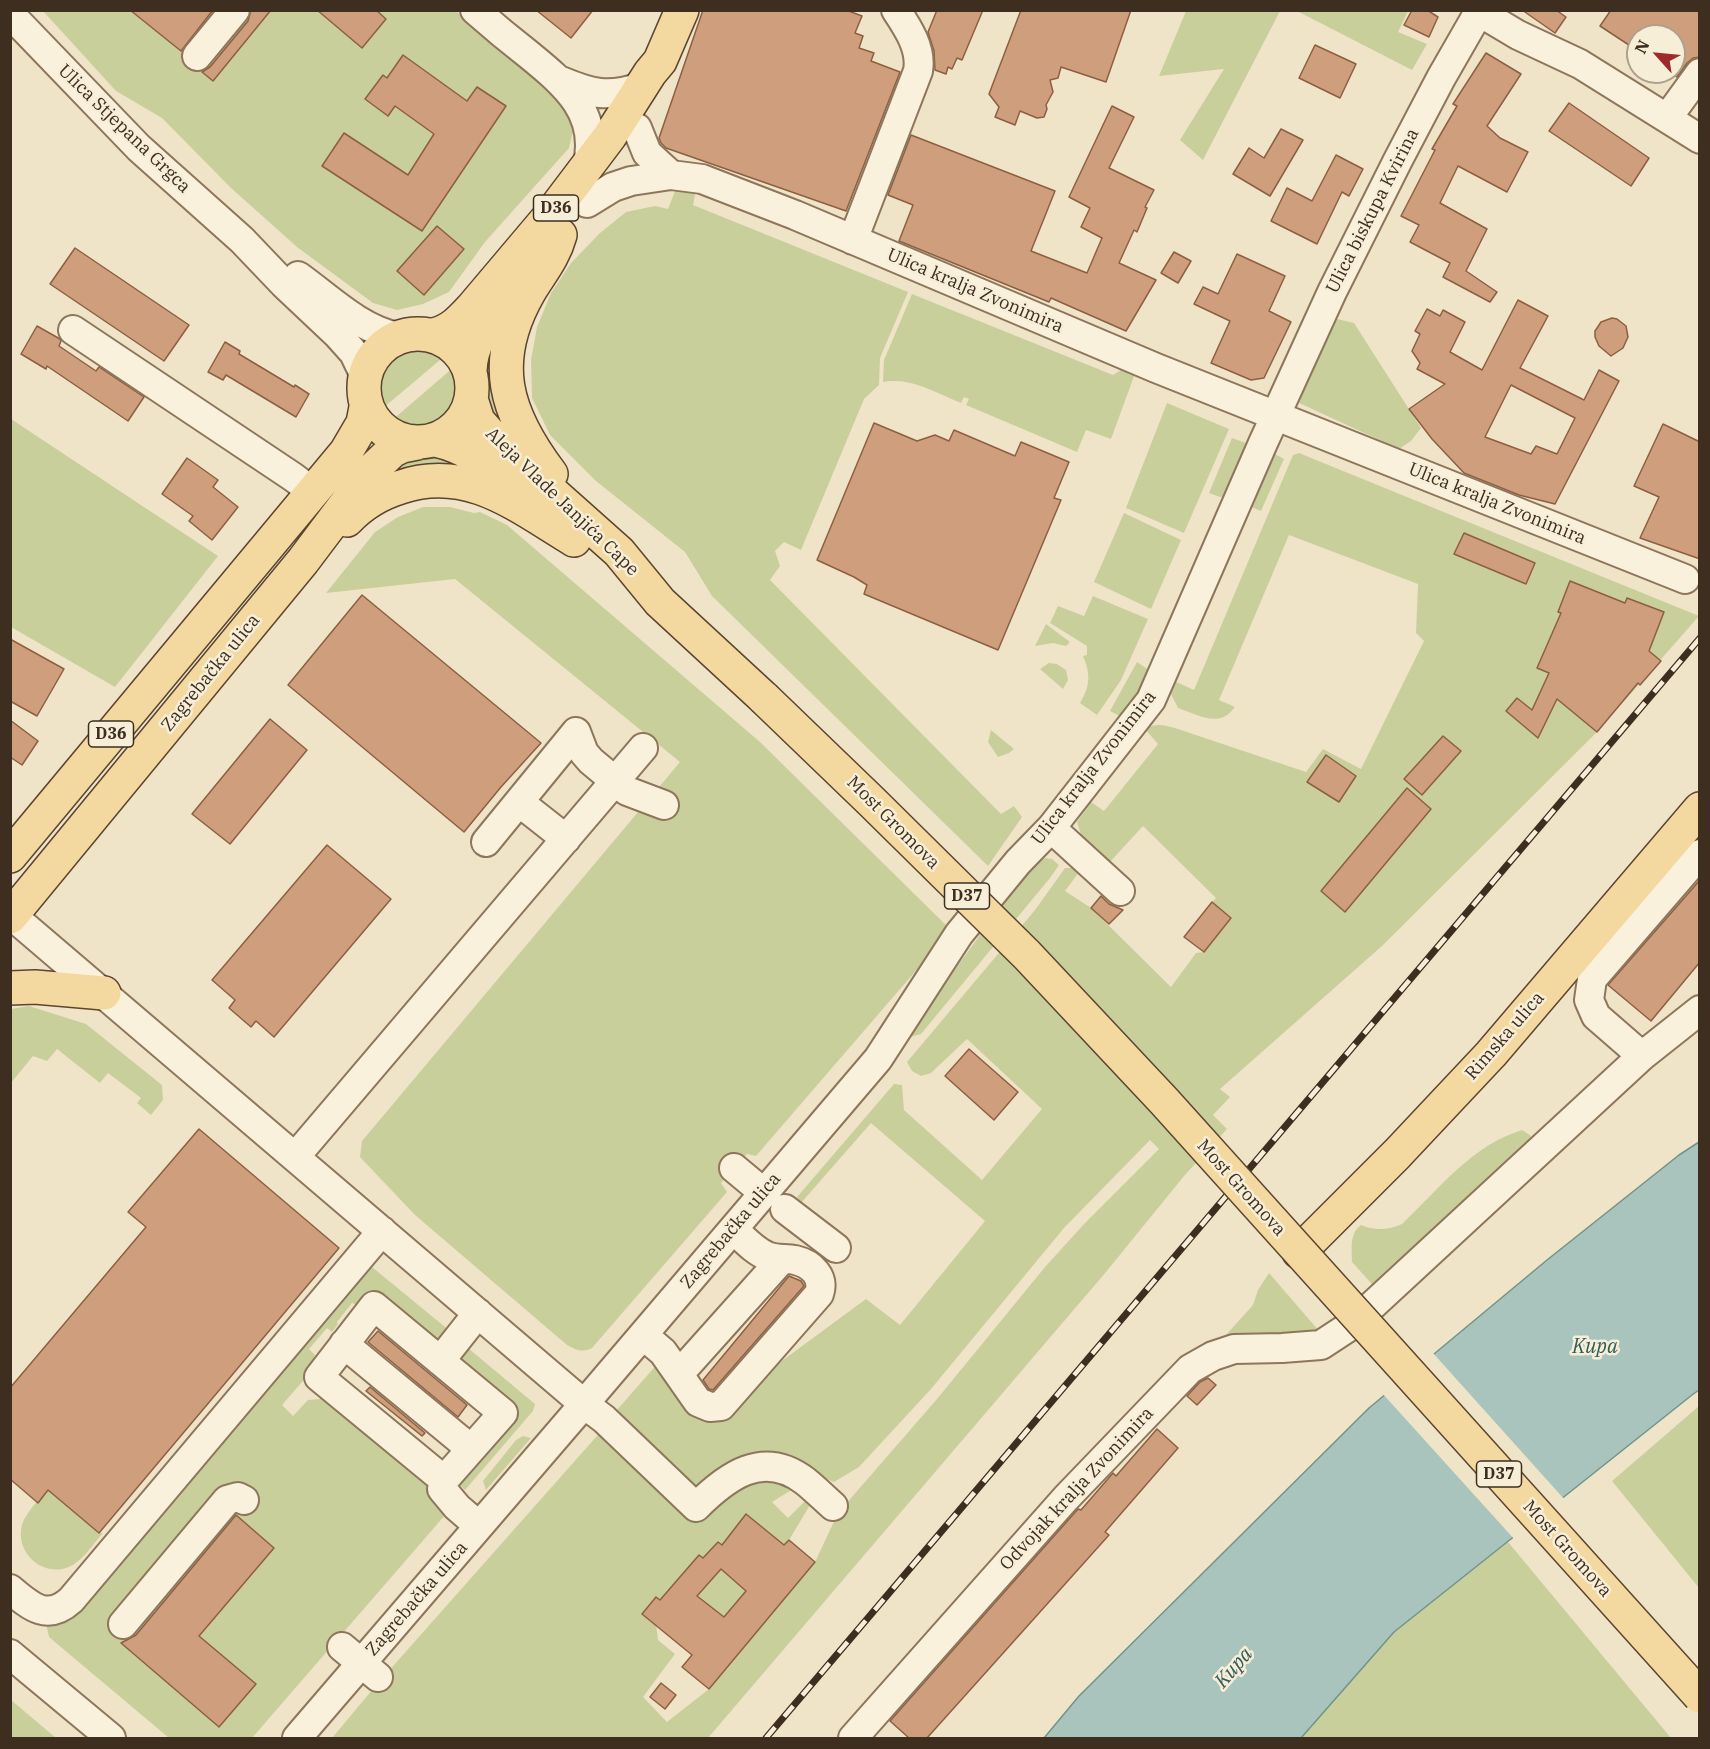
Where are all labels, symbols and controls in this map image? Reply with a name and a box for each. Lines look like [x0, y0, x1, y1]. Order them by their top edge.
north arrow [1626, 24, 1686, 84]
text: N [1630, 37, 1654, 57]
street label: Ulica Stjepana Grgca [53, 60, 195, 198]
street label: Ulica biskupa Kvirina [1322, 125, 1424, 297]
road number: D36 [534, 195, 578, 221]
street label: Ulica kralja Zvonimira [884, 244, 1066, 338]
street label: Aleja Vlade Janjića Cape [481, 423, 643, 581]
street label: Ulica kralja Zvonimira [1405, 458, 1589, 550]
street label: Zagrebačka ulica [157, 610, 265, 736]
street label: Ulica kralja Zvonimira [1027, 687, 1161, 849]
road number: D36 [88, 721, 134, 747]
street label: Most Gromova [842, 772, 944, 874]
road number: D37 [944, 883, 990, 909]
street label: Rimska ulica [1461, 988, 1549, 1084]
street label: Most Gromova [1192, 1135, 1290, 1241]
street label: Zagrebačka ulica [676, 1169, 786, 1293]
water label: Kupa [1572, 1335, 1618, 1359]
street label: Odvojak kralja Zvonimira [996, 1403, 1158, 1575]
road number: D37 [1476, 1461, 1522, 1487]
street label: Most Gromova [1518, 1496, 1616, 1602]
street label: Zagrebačka ulica [361, 1537, 473, 1661]
water label: Kupa [1210, 1643, 1258, 1693]

